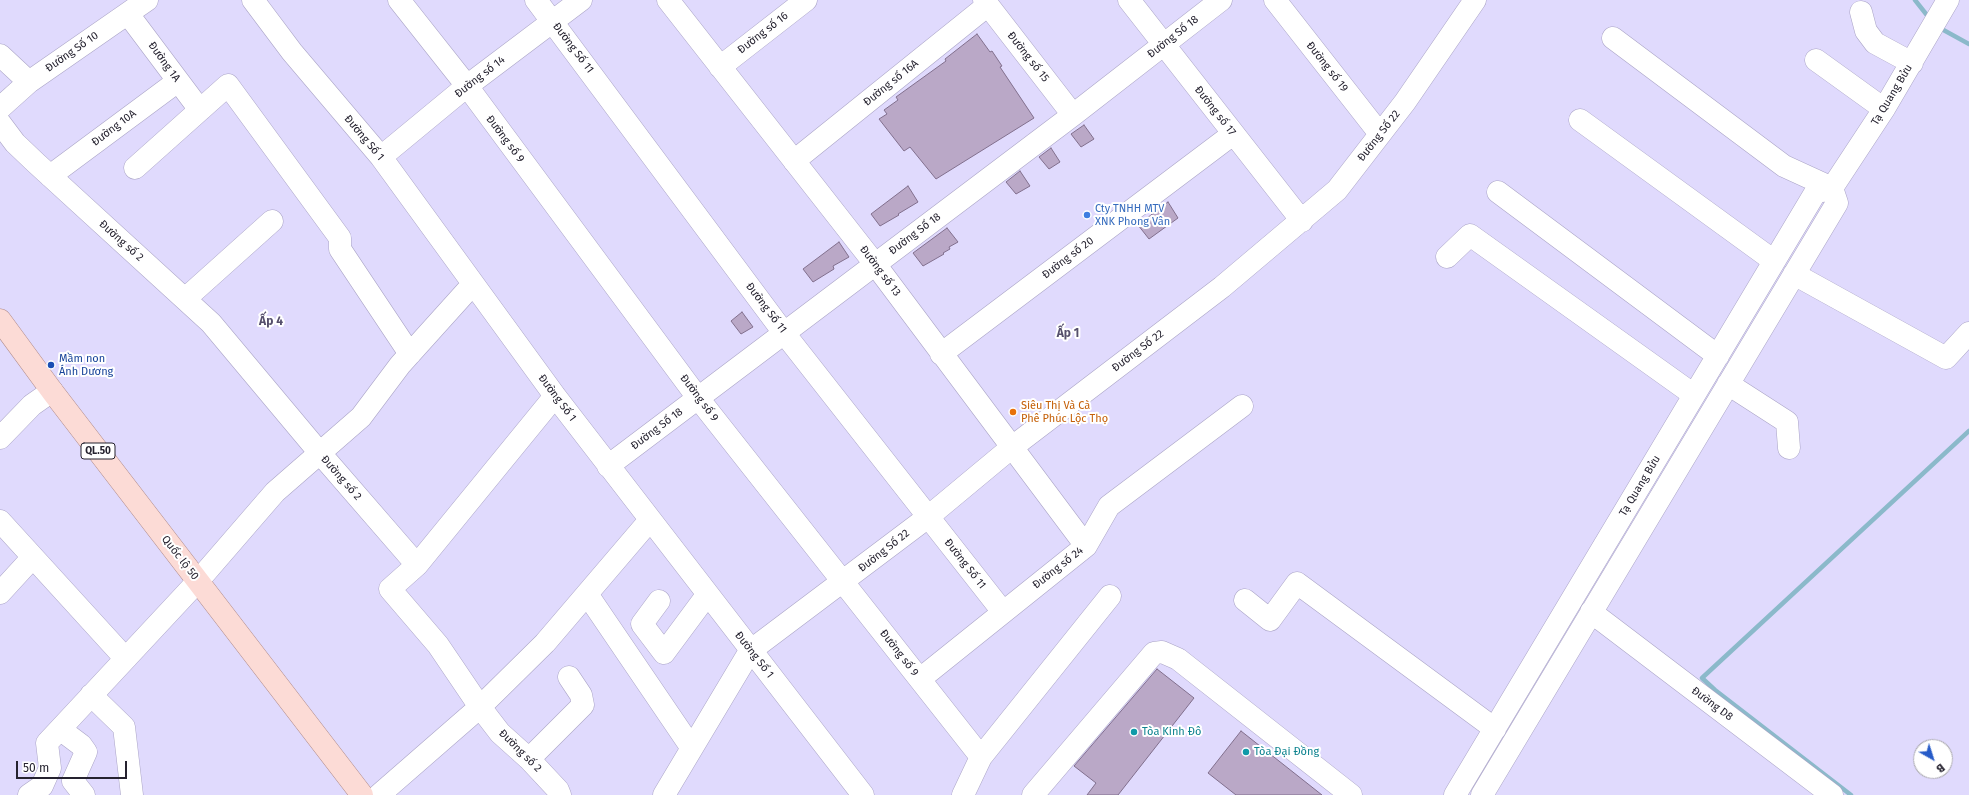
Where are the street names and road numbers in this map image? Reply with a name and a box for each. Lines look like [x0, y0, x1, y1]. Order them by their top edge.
street label: Đường số 16 [735, 9, 791, 57]
street label: Đường Số 18 [1145, 13, 1201, 61]
street label: Đường Số 11 [550, 20, 596, 76]
street label: Đường Số 10 [43, 29, 101, 75]
street label: Đường số 15 [1004, 29, 1052, 85]
street label: Đường 1A [145, 39, 183, 85]
street label: Đường số 19 [1303, 39, 1351, 95]
street label: Đường số 14 [452, 53, 508, 101]
street label: Đường số 16A [861, 57, 921, 109]
street label: Tạ Quang Bửu [1869, 62, 1915, 128]
street label: Đường số 17 [1192, 84, 1238, 138]
street label: Đường 10A [89, 107, 139, 149]
street label: Đường Số 22 [1355, 108, 1403, 164]
street label: Đường Số 1 [341, 113, 387, 163]
street label: Đường số 9 [483, 113, 527, 165]
street label: Đường Số 18 [887, 210, 943, 258]
street label: Đường số 2 [96, 218, 146, 264]
street label: Đường số 20 [1040, 234, 1096, 282]
street label: Đường số 13 [857, 243, 903, 299]
street label: Đường Số 11 [743, 280, 789, 336]
street label: Đường Số 22 [1109, 327, 1167, 375]
street label: Đường Số 1 [535, 372, 579, 424]
street label: Đường số 9 [677, 372, 721, 424]
street label: Đường Số 18 [629, 405, 685, 453]
road number: QL.50 [81, 443, 115, 459]
street label: Đường số 2 [318, 453, 364, 503]
street label: Tạ Quang Bửu [1617, 453, 1663, 519]
street label: Đường Số 22 [856, 527, 912, 575]
street label: Quốc lộ 50 [159, 533, 201, 583]
street label: Đường Số 11 [941, 536, 989, 592]
street label: Đường số 24 [1030, 544, 1086, 592]
street label: Đường số 9 [877, 627, 921, 679]
street label: Đường Số 1 [732, 629, 776, 681]
street label: Đường D8 [1689, 684, 1735, 724]
street label: Đường số 2 [496, 727, 544, 775]

